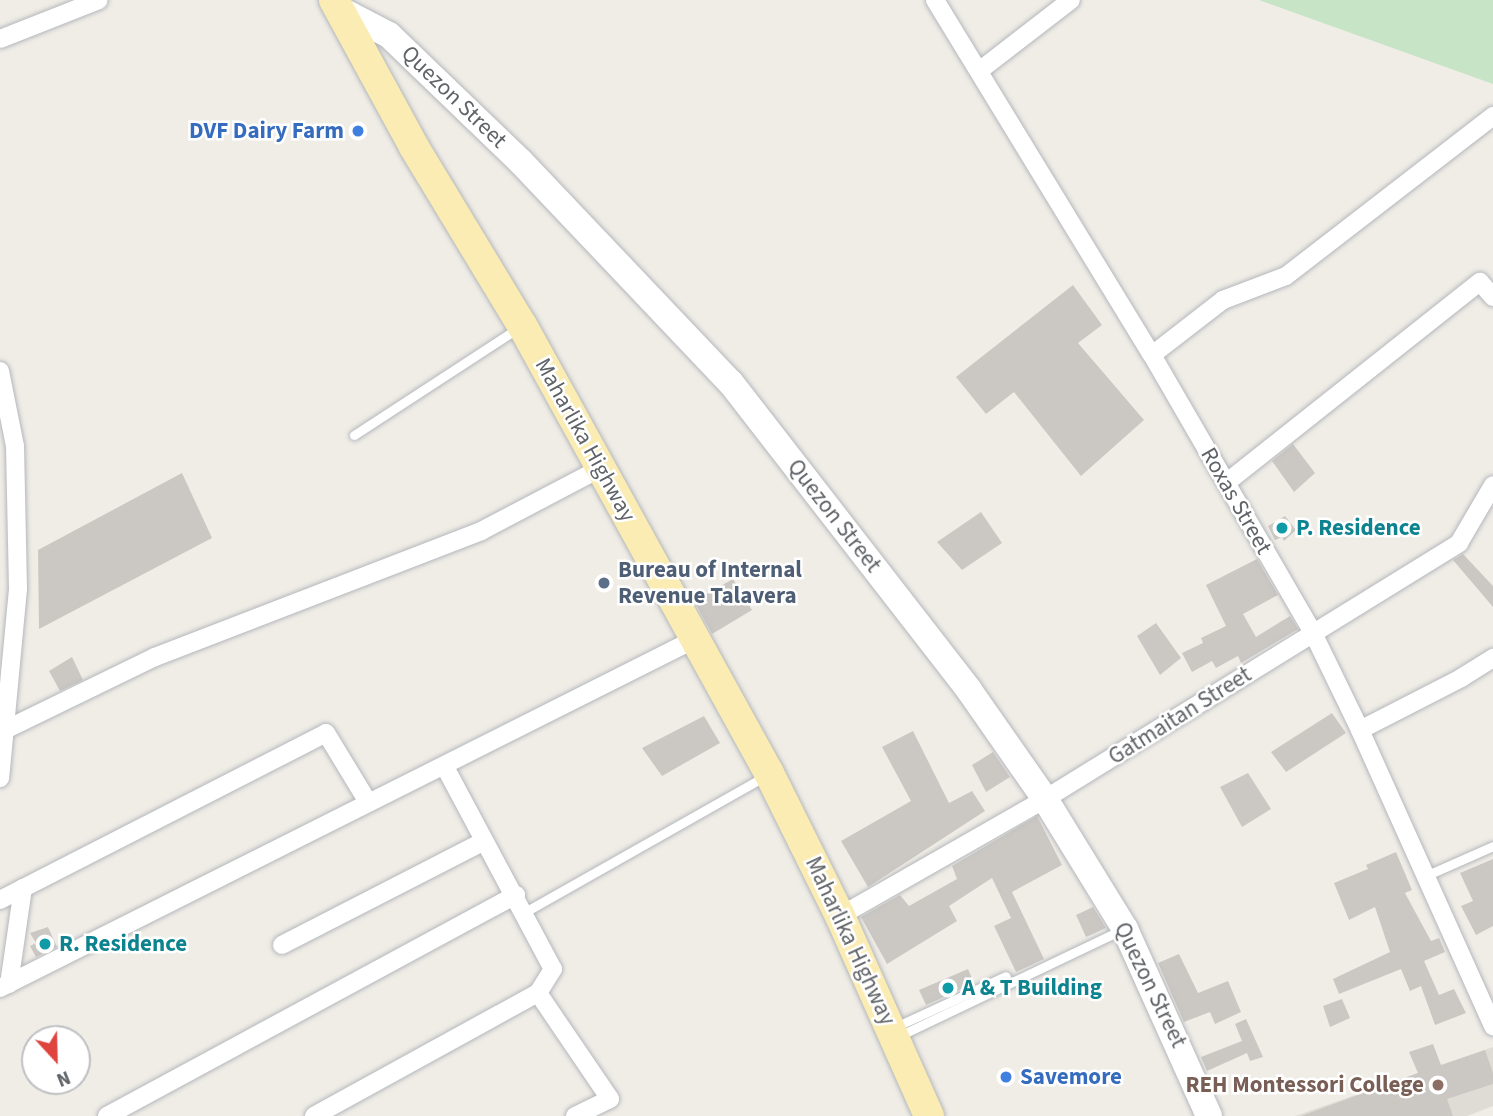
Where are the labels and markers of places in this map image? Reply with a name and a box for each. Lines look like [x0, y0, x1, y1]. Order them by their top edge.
place label: DVF Dairy Farm [189, 117, 344, 145]
marker: DVF Dairy Farm [350, 123, 366, 139]
place label: P. Residence [1296, 514, 1421, 542]
marker: P. Residence [1274, 520, 1290, 536]
place label: Bureau of Internal Revenue Talavera [618, 556, 802, 610]
marker: Bureau of Internal Revenue Talavera [596, 575, 612, 591]
place label: R. Residence [59, 930, 187, 958]
marker: R. Residence [37, 936, 53, 952]
place label: A & T Building [962, 974, 1102, 1002]
marker: A & T Building [940, 980, 956, 996]
place label: Savemore [1020, 1063, 1122, 1091]
marker: Savemore [998, 1069, 1014, 1085]
place label: REH Montessori College [1185, 1071, 1424, 1099]
marker: REH Montessori College [1430, 1077, 1446, 1093]

